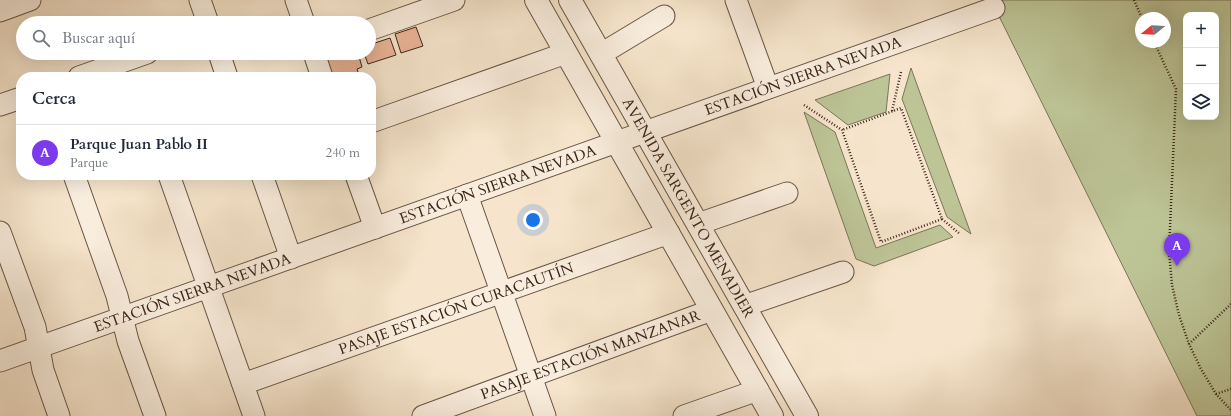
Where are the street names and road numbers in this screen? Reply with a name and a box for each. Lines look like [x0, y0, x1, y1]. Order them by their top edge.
street label: ESTACIÓN SIERRA NEVADA [702, 32, 904, 120]
street label: AVENIDA SARGENTO MENADIER [618, 94, 759, 322]
street label: ESTACIÓN SIERRA NEVADA [396, 140, 599, 228]
street label: ESTACIÓN SIERRA NEVADA [91, 248, 294, 337]
street label: PASAJE ESTACIÓN CURACAUTÍN [336, 258, 576, 359]
street label: PASAJE ESTACIÓN MANZANAR [477, 305, 703, 404]

